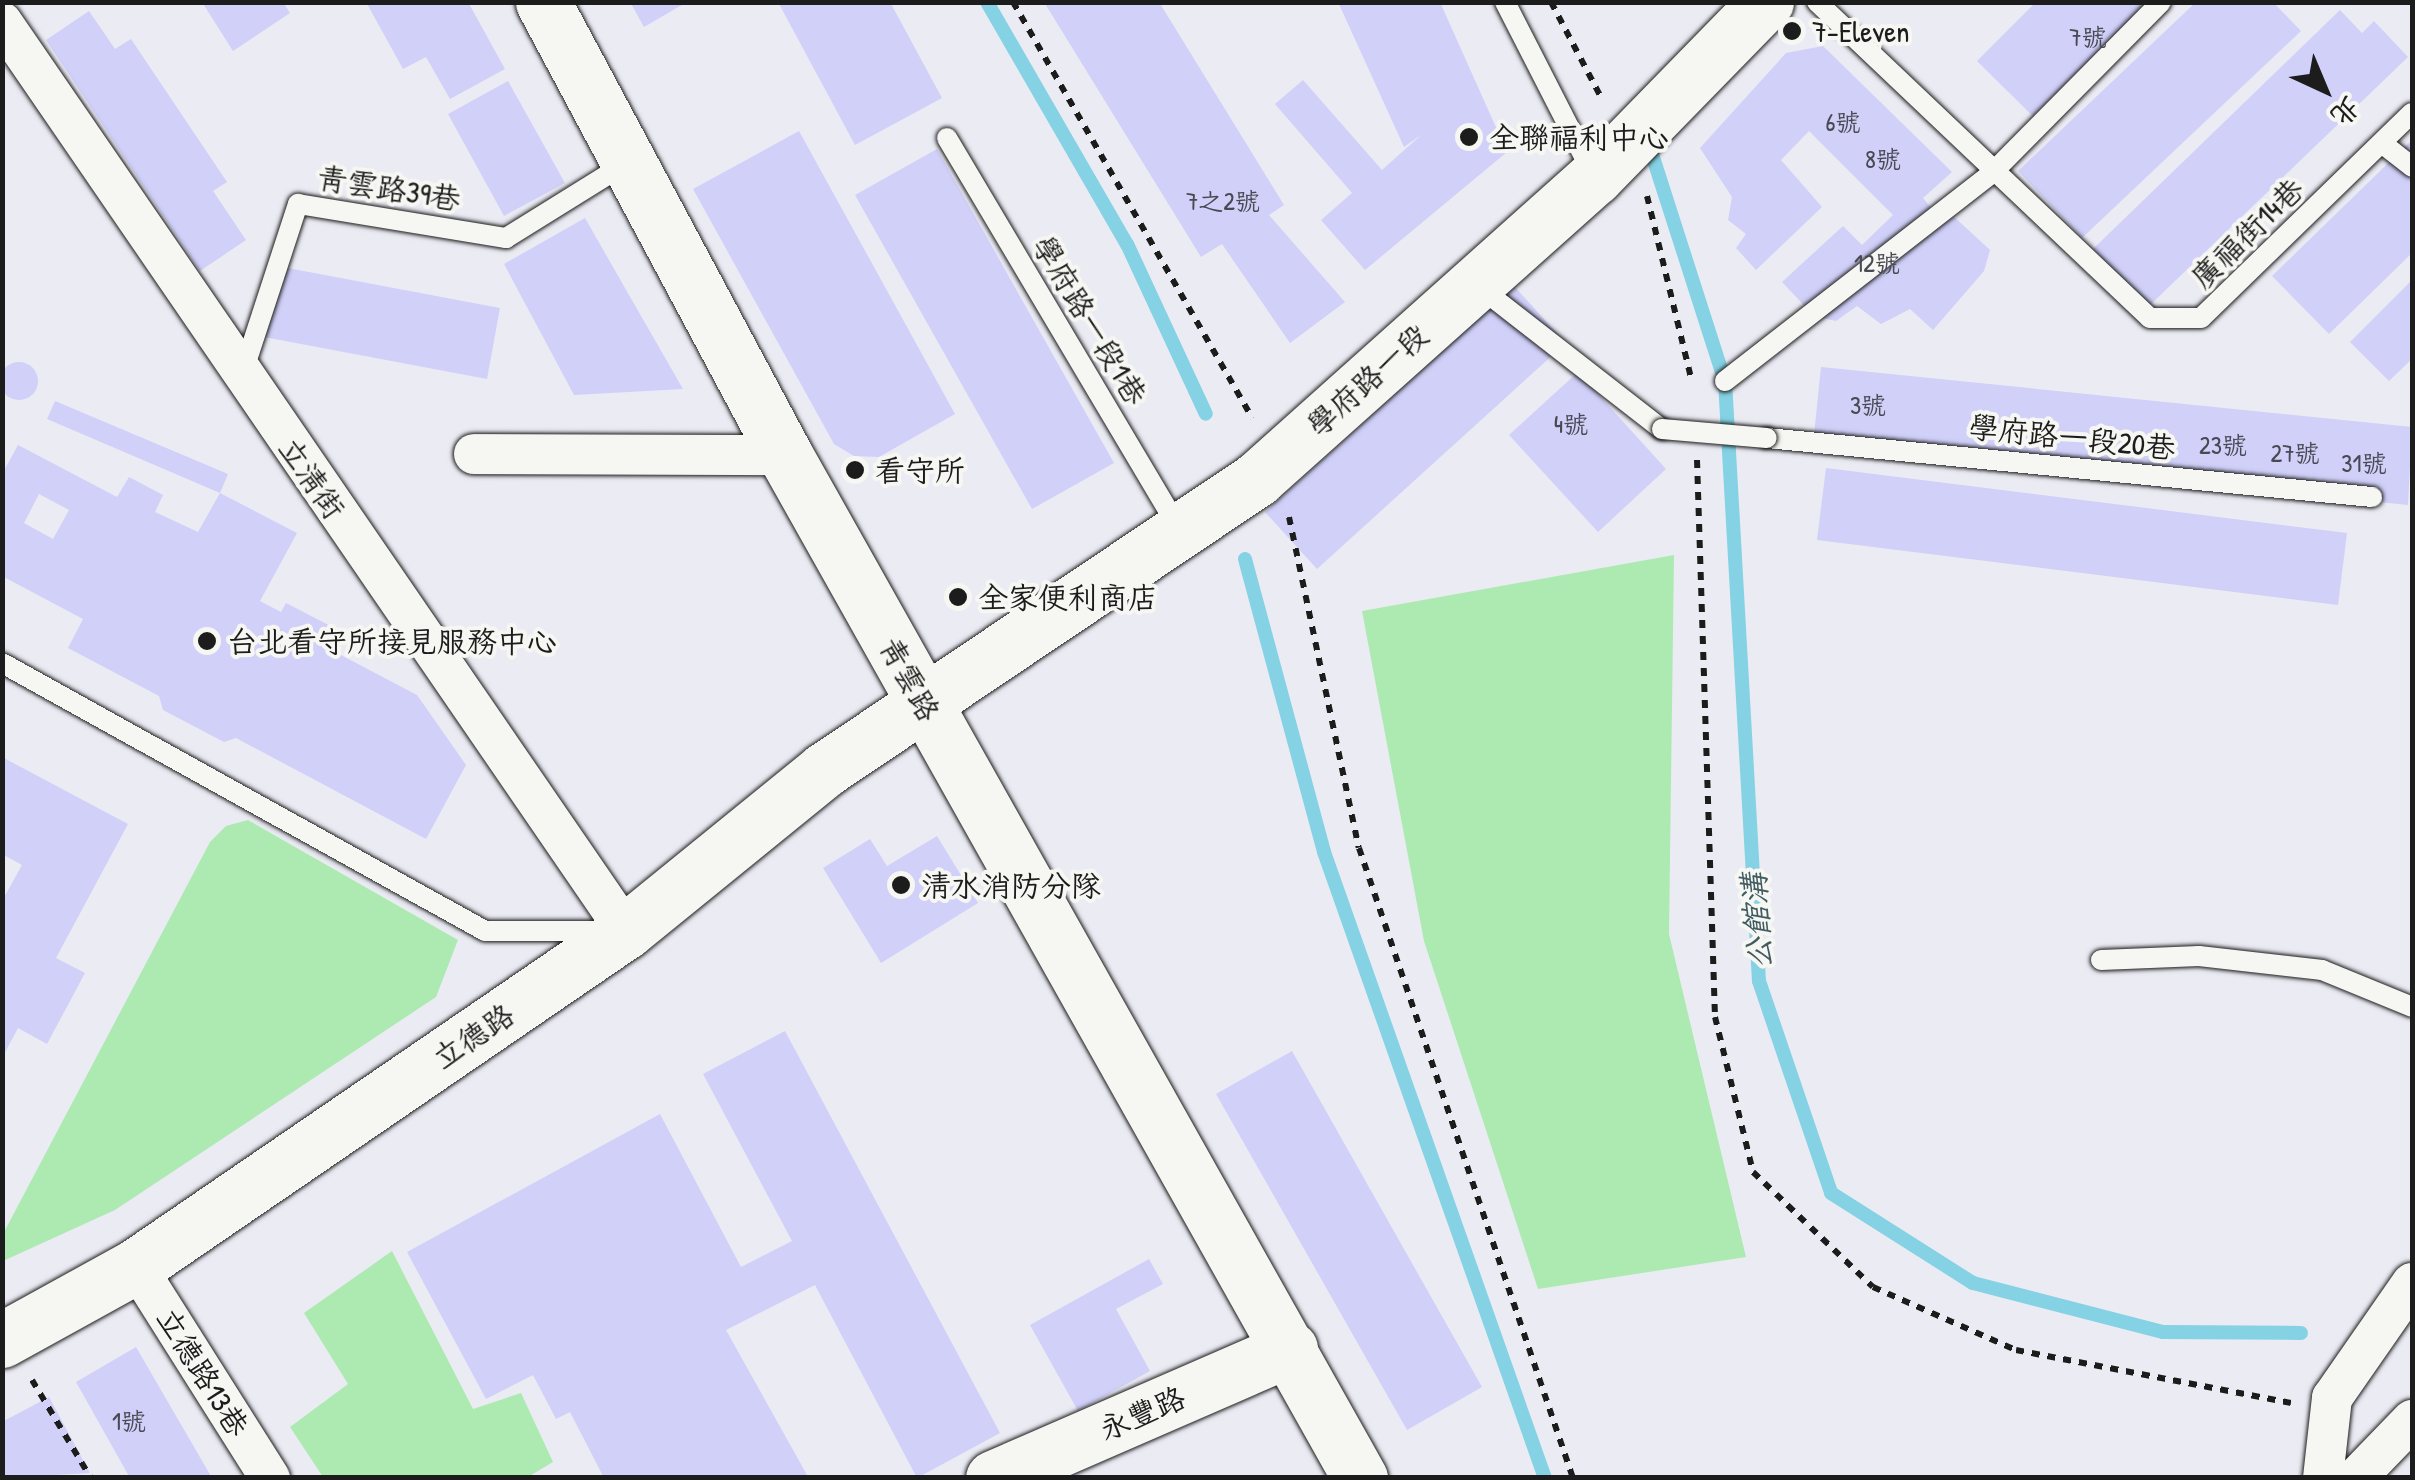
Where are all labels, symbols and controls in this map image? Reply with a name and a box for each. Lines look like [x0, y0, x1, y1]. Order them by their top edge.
place label: 7-Eleven [1812, 13, 1910, 49]
marker: 7-Eleven [1781, 20, 1803, 42]
house number: 7號 [2069, 22, 2107, 52]
north arrow [2275, 40, 2375, 140]
text: 北 [2323, 88, 2369, 135]
house number: 6號 [1826, 107, 1860, 137]
place label: 全聯福利中心 [1489, 119, 1669, 155]
marker: 全聯福利中心 [1458, 126, 1480, 148]
house number: 8號 [1865, 144, 1901, 174]
street label: 青雲路39巷 [315, 159, 463, 217]
street label: 廣福街14巷 [2183, 171, 2311, 295]
house number: 7之2號 [1186, 186, 1260, 216]
street label: 學府路一段1巷 [1025, 229, 1155, 411]
house number: 12號 [1854, 248, 1900, 278]
street label: 學府路一段 [1299, 316, 1435, 444]
house number: 3號 [1850, 390, 1886, 420]
street label: 學府路一段20巷 [1967, 408, 2177, 466]
house number: 4號 [1554, 409, 1588, 439]
house number: 23號 [2199, 430, 2247, 460]
street label: 立清街 [271, 431, 353, 525]
house number: 27號 [2270, 438, 2320, 468]
house number: 31號 [2341, 448, 2387, 478]
place label: 看守所 [875, 452, 965, 488]
marker: 看守所 [844, 459, 866, 481]
place label: 全家便利商店 [978, 579, 1158, 615]
marker: 全家便利商店 [947, 586, 969, 608]
place label: 台北看守所接見服務中心 [227, 623, 557, 659]
marker: 台北看守所接見服務中心 [196, 630, 218, 652]
street label: 青雲路 [872, 631, 948, 727]
place label: 清水消防分隊 [921, 867, 1101, 903]
water label: 公館溝 [1734, 872, 1780, 970]
marker: 清水消防分隊 [890, 874, 912, 896]
street label: 立德路 [426, 996, 520, 1076]
street label: 立德路13巷 [149, 1301, 257, 1443]
street label: 永豐路 [1094, 1379, 1190, 1447]
house number: 1號 [112, 1406, 146, 1436]

